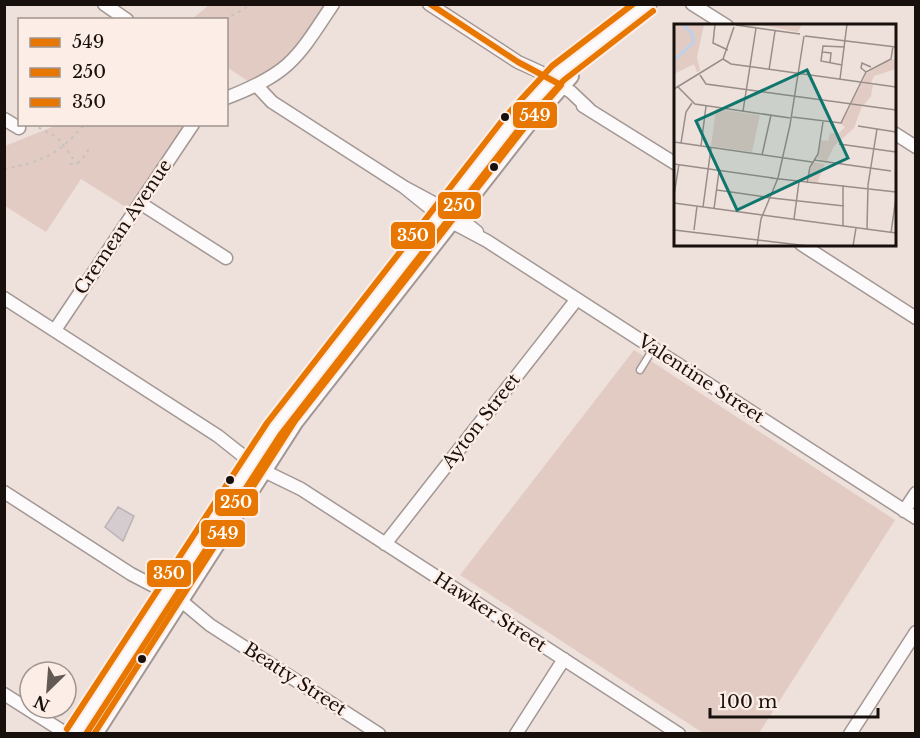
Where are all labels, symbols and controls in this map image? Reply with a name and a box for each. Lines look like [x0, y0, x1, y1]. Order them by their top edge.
legend [18, 18, 228, 126]
inset map [674, 24, 896, 246]
text: 549 [72, 31, 104, 53]
text: 250 [72, 61, 106, 83]
text: 350 [72, 91, 106, 113]
line badge: 549 [512, 101, 558, 129]
text: 549 [520, 105, 551, 125]
unlabelled marker [499, 111, 511, 123]
street label: Cremean Avenue [70, 155, 176, 299]
unlabelled marker [488, 161, 500, 173]
line badge: 250 [437, 191, 482, 220]
text: 250 [443, 195, 475, 215]
line badge: 350 [390, 221, 436, 250]
text: 350 [397, 225, 429, 245]
street label: Valentine Street [633, 329, 768, 428]
street label: Ayton Street [436, 369, 525, 474]
unlabelled marker [224, 474, 236, 486]
line badge: 250 [214, 488, 259, 517]
text: 250 [220, 492, 252, 512]
line badge: 549 [200, 519, 246, 548]
text: 549 [208, 523, 239, 543]
line badge: 350 [146, 559, 192, 588]
text: 350 [153, 563, 185, 583]
street label: Hawker Street [430, 567, 551, 657]
street label: Beatty Street [240, 638, 351, 720]
unlabelled marker [136, 653, 148, 665]
north arrow [18, 660, 78, 720]
scale bar [710, 681, 878, 719]
text: N [31, 691, 53, 716]
text: 100 m [719, 691, 777, 713]

